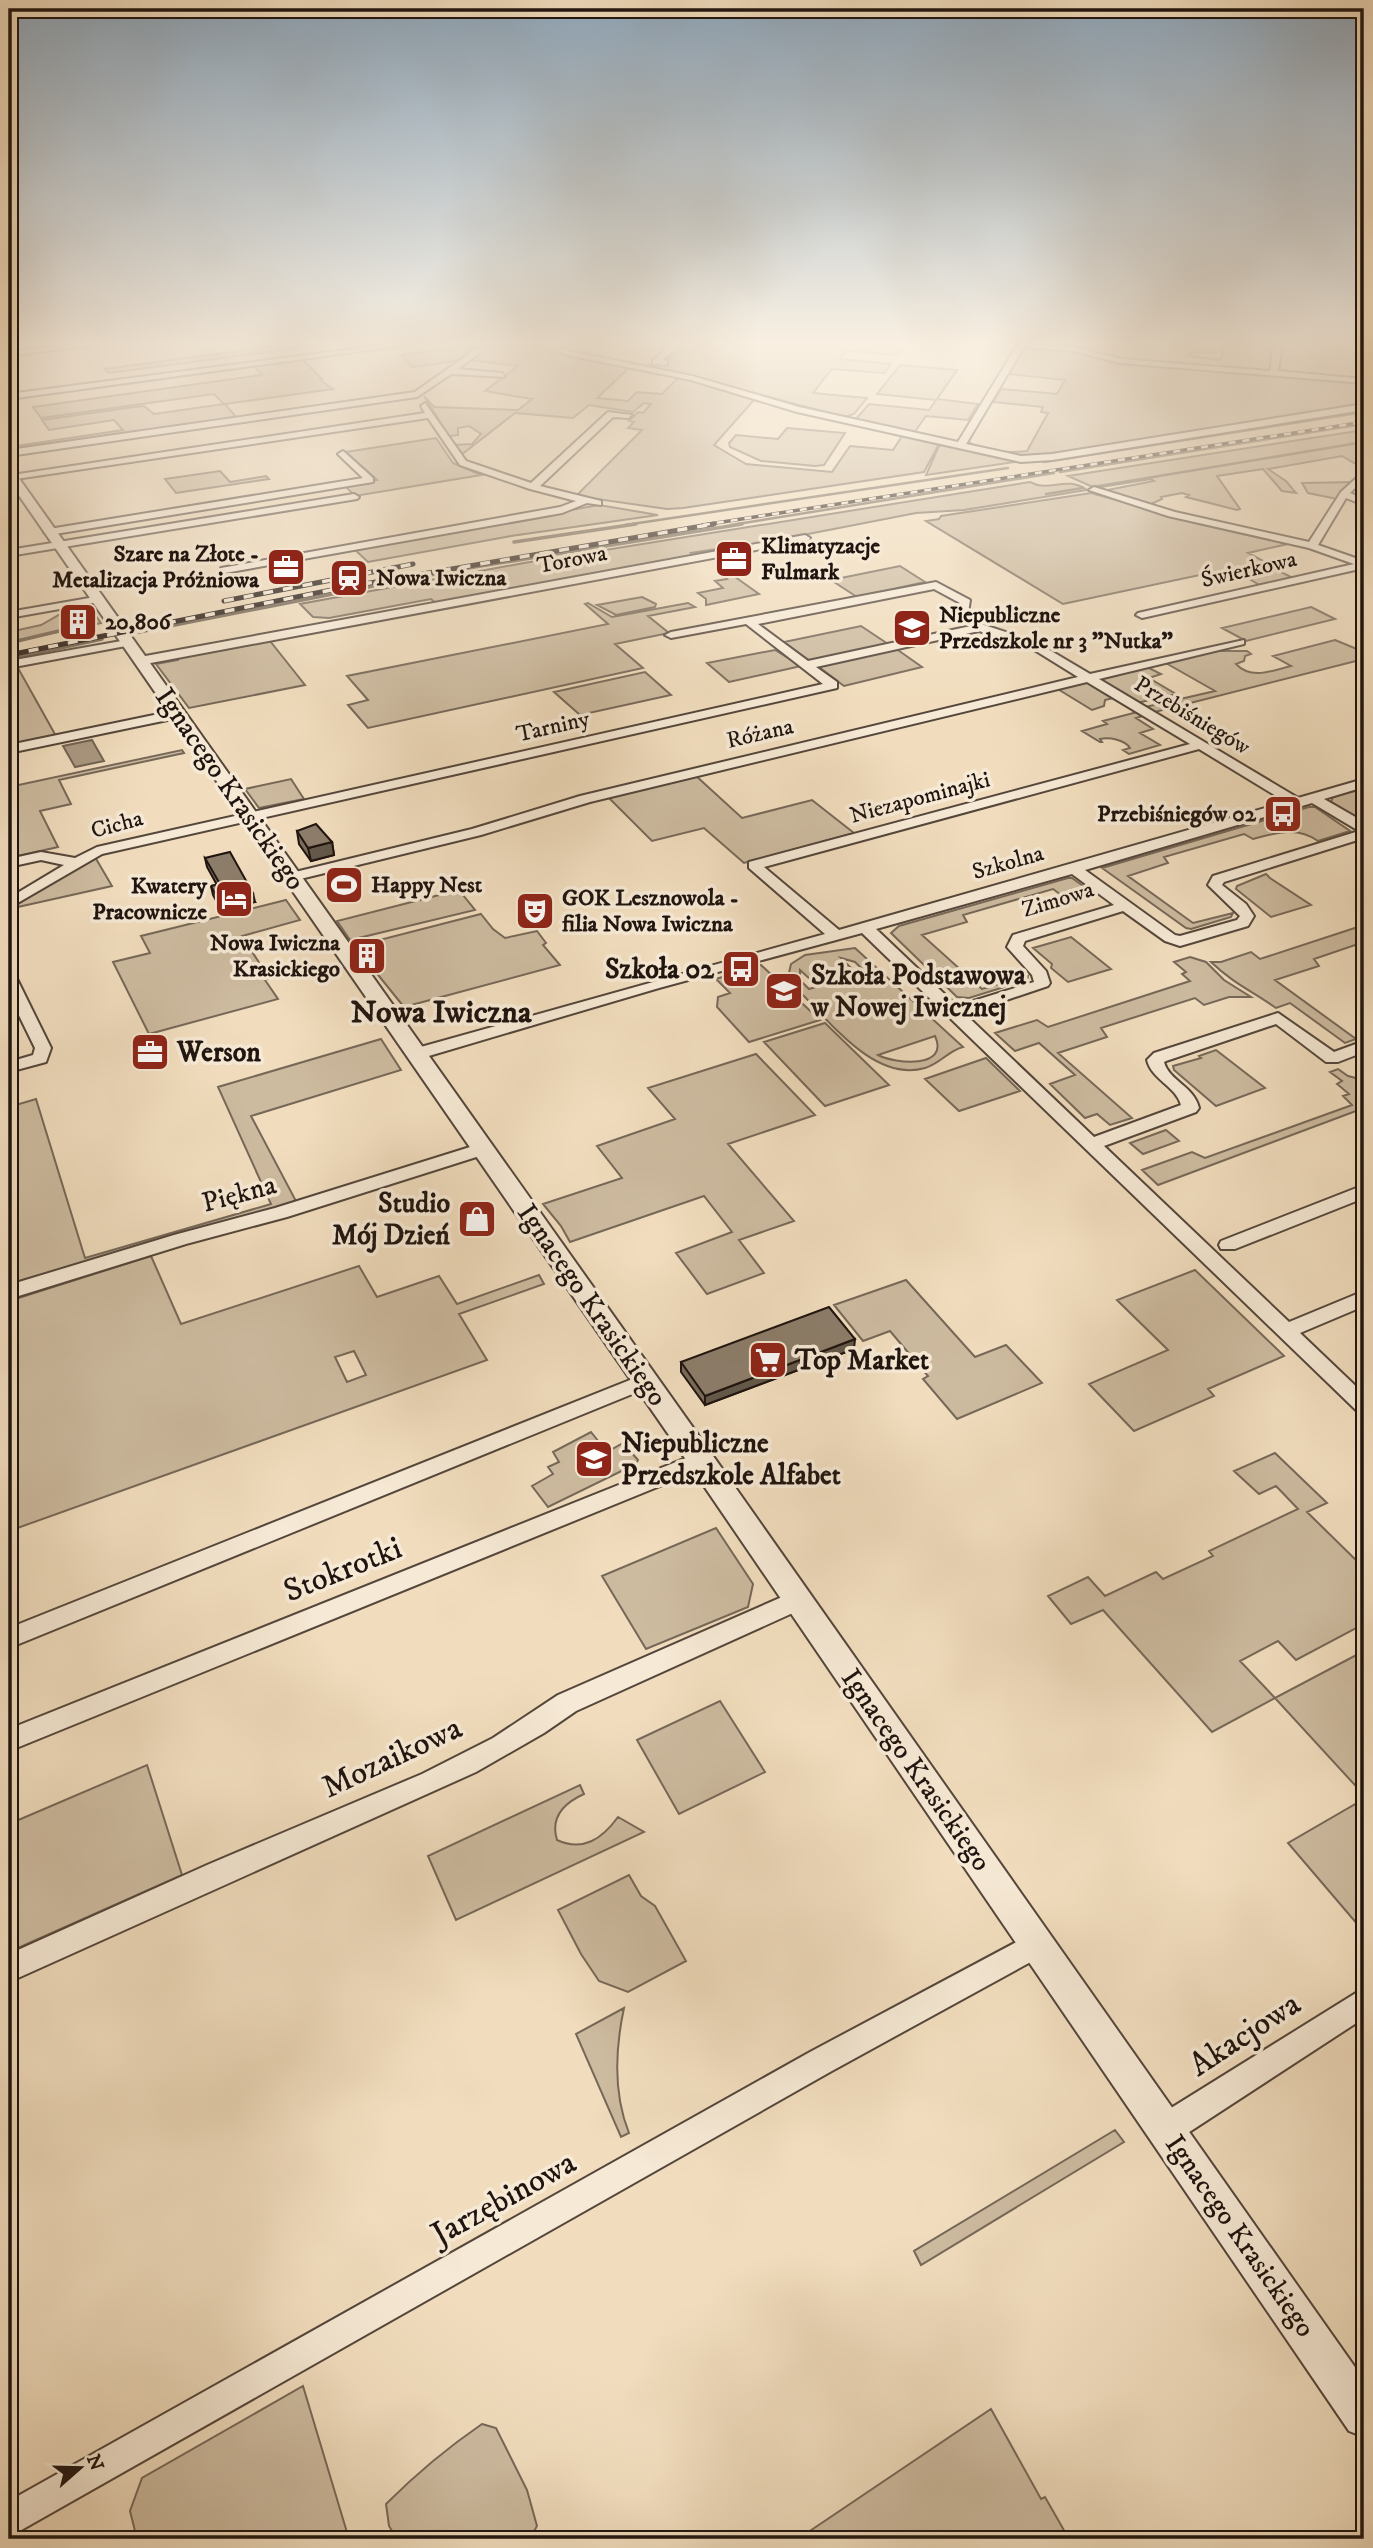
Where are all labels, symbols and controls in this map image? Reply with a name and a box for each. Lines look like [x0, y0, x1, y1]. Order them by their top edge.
place label: Klimatyzacje Fulmark [761, 532, 881, 587]
office icon: Klimatyzacje Fulmark [713, 538, 755, 580]
street label: Torowa [535, 539, 609, 581]
place label: Szare na Złote - Metalizacja Próżniowa [52, 540, 260, 595]
street label: Świerkowa [1198, 545, 1300, 595]
office icon: Szare na Złote - Metalizacja Próżniowa [265, 546, 307, 588]
station icon: Nowa Iwiczna [328, 557, 370, 599]
place label: Nowa Iwiczna [376, 564, 508, 593]
building icon: 20,806 [57, 601, 99, 643]
place label: Niepubliczne Przedszkole nr 3 "Nutka" [939, 601, 1173, 656]
school or university icon: Niepubliczne Przedszkole nr 3 "Nutka" [891, 607, 933, 649]
place label: 20,806 [105, 608, 173, 637]
street label: Przebiśniegów [1129, 670, 1256, 762]
street label: Ignacego Krasickiego [147, 681, 313, 897]
street label: Tarniny [513, 704, 593, 749]
street label: Różana [724, 712, 797, 756]
street label: Niezapominajki [847, 765, 993, 831]
bus stop icon: Przebiśniegów 02 [1262, 793, 1304, 835]
place label: Przebiśniegów 02 [1097, 800, 1257, 829]
street label: Cicha [88, 804, 146, 846]
street label: Szkolna [969, 839, 1047, 887]
sports icon: Happy Nest [323, 864, 365, 906]
place label: Happy Nest [371, 871, 483, 900]
place label: Kwatery Pracownicze [92, 872, 208, 927]
street label: Zimowa [1019, 875, 1098, 925]
hotel icon: Kwatery Pracownicze [213, 878, 255, 920]
place label: GOK Lesznowola - filia Nowa Iwiczna [562, 884, 739, 939]
theatre icon: GOK Lesznowola - filia Nowa Iwiczna [514, 890, 556, 932]
place label: Nowa Iwiczna Krasickiego [210, 929, 341, 984]
building icon: Nowa Iwiczna Krasickiego [346, 935, 388, 977]
bus stop icon: Szkoła 02 [720, 948, 762, 990]
place label: Szkoła 02 [605, 952, 714, 987]
place label: Szkoła Podstawowa w Nowej Iwicznej [810, 958, 1027, 1025]
school or university icon: Szkoła Podstawowa w Nowej Iwicznej [763, 970, 805, 1012]
district label: Nowa Iwiczna [350, 993, 532, 1033]
office icon: Werson [129, 1031, 171, 1073]
place label: Werson [176, 1035, 261, 1070]
street label: Piękna [198, 1167, 280, 1221]
place label: Studio Mój Dzień [332, 1186, 450, 1253]
street label: Ignacego Krasickiego [509, 1197, 675, 1413]
shop icon: Studio Mój Dzień [456, 1198, 498, 1240]
supermarket icon: Top Market [747, 1339, 789, 1381]
place label: Top Market [794, 1343, 929, 1378]
place label: Niepubliczne Przedszkole Alfabet [621, 1426, 841, 1493]
school or university icon: Niepubliczne Przedszkole Alfabet [573, 1438, 615, 1480]
street label: Stokrotki [278, 1528, 408, 1612]
street label: Ignacego Krasickiego [833, 1662, 999, 1878]
street label: Mozaikowa [315, 1708, 469, 1808]
street label: Akacjowa [1182, 1984, 1308, 2086]
street label: Ignacego Krasickiego [1157, 2128, 1323, 2344]
street label: Jarzębinowa [422, 2143, 583, 2257]
north arrow [46, 2432, 116, 2502]
text: N [81, 2451, 108, 2474]

